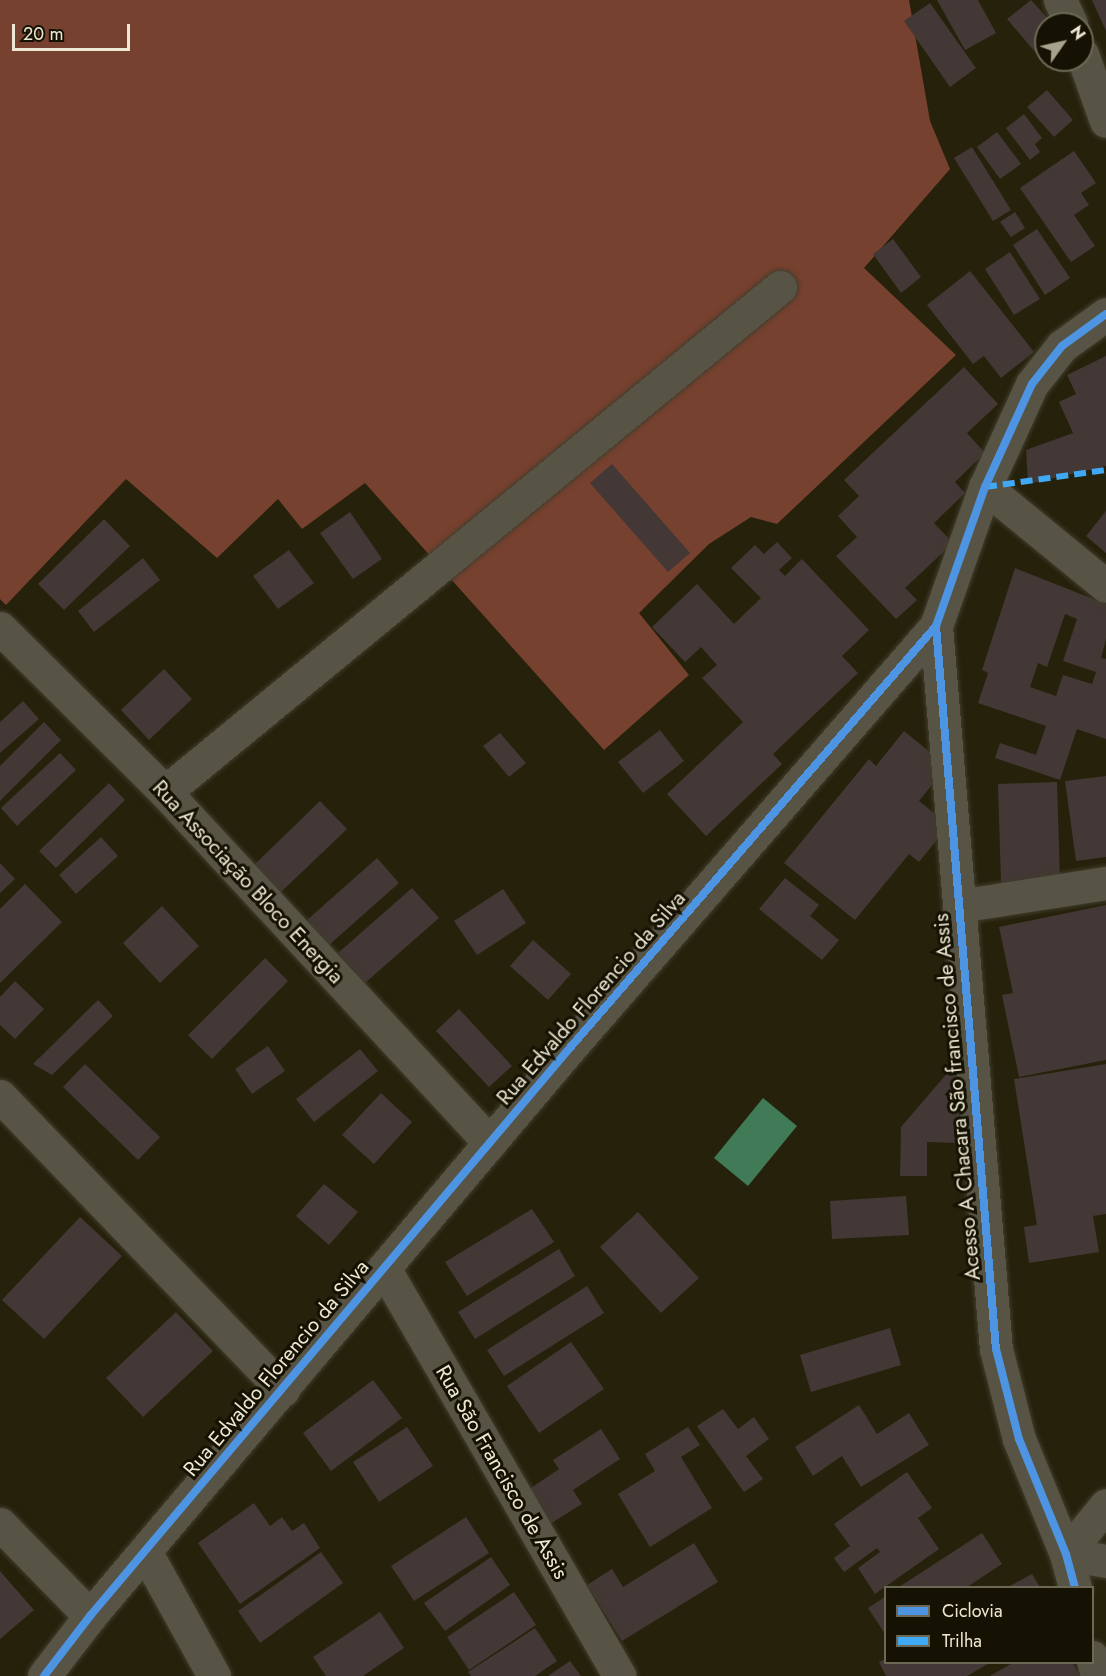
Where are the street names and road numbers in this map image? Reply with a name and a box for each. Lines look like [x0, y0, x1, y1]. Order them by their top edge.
street label: Rua Associação Bloco Energia [147, 775, 349, 989]
street label: Rua Edvaldo Florencio da Silva [491, 886, 691, 1110]
street label: Acesso A Chacara São francisco de Assis [928, 913, 986, 1281]
street label: Rua Edvaldo Florencio da Silva [178, 1255, 374, 1481]
street label: Rua São Francisco de Assis [430, 1361, 574, 1583]

